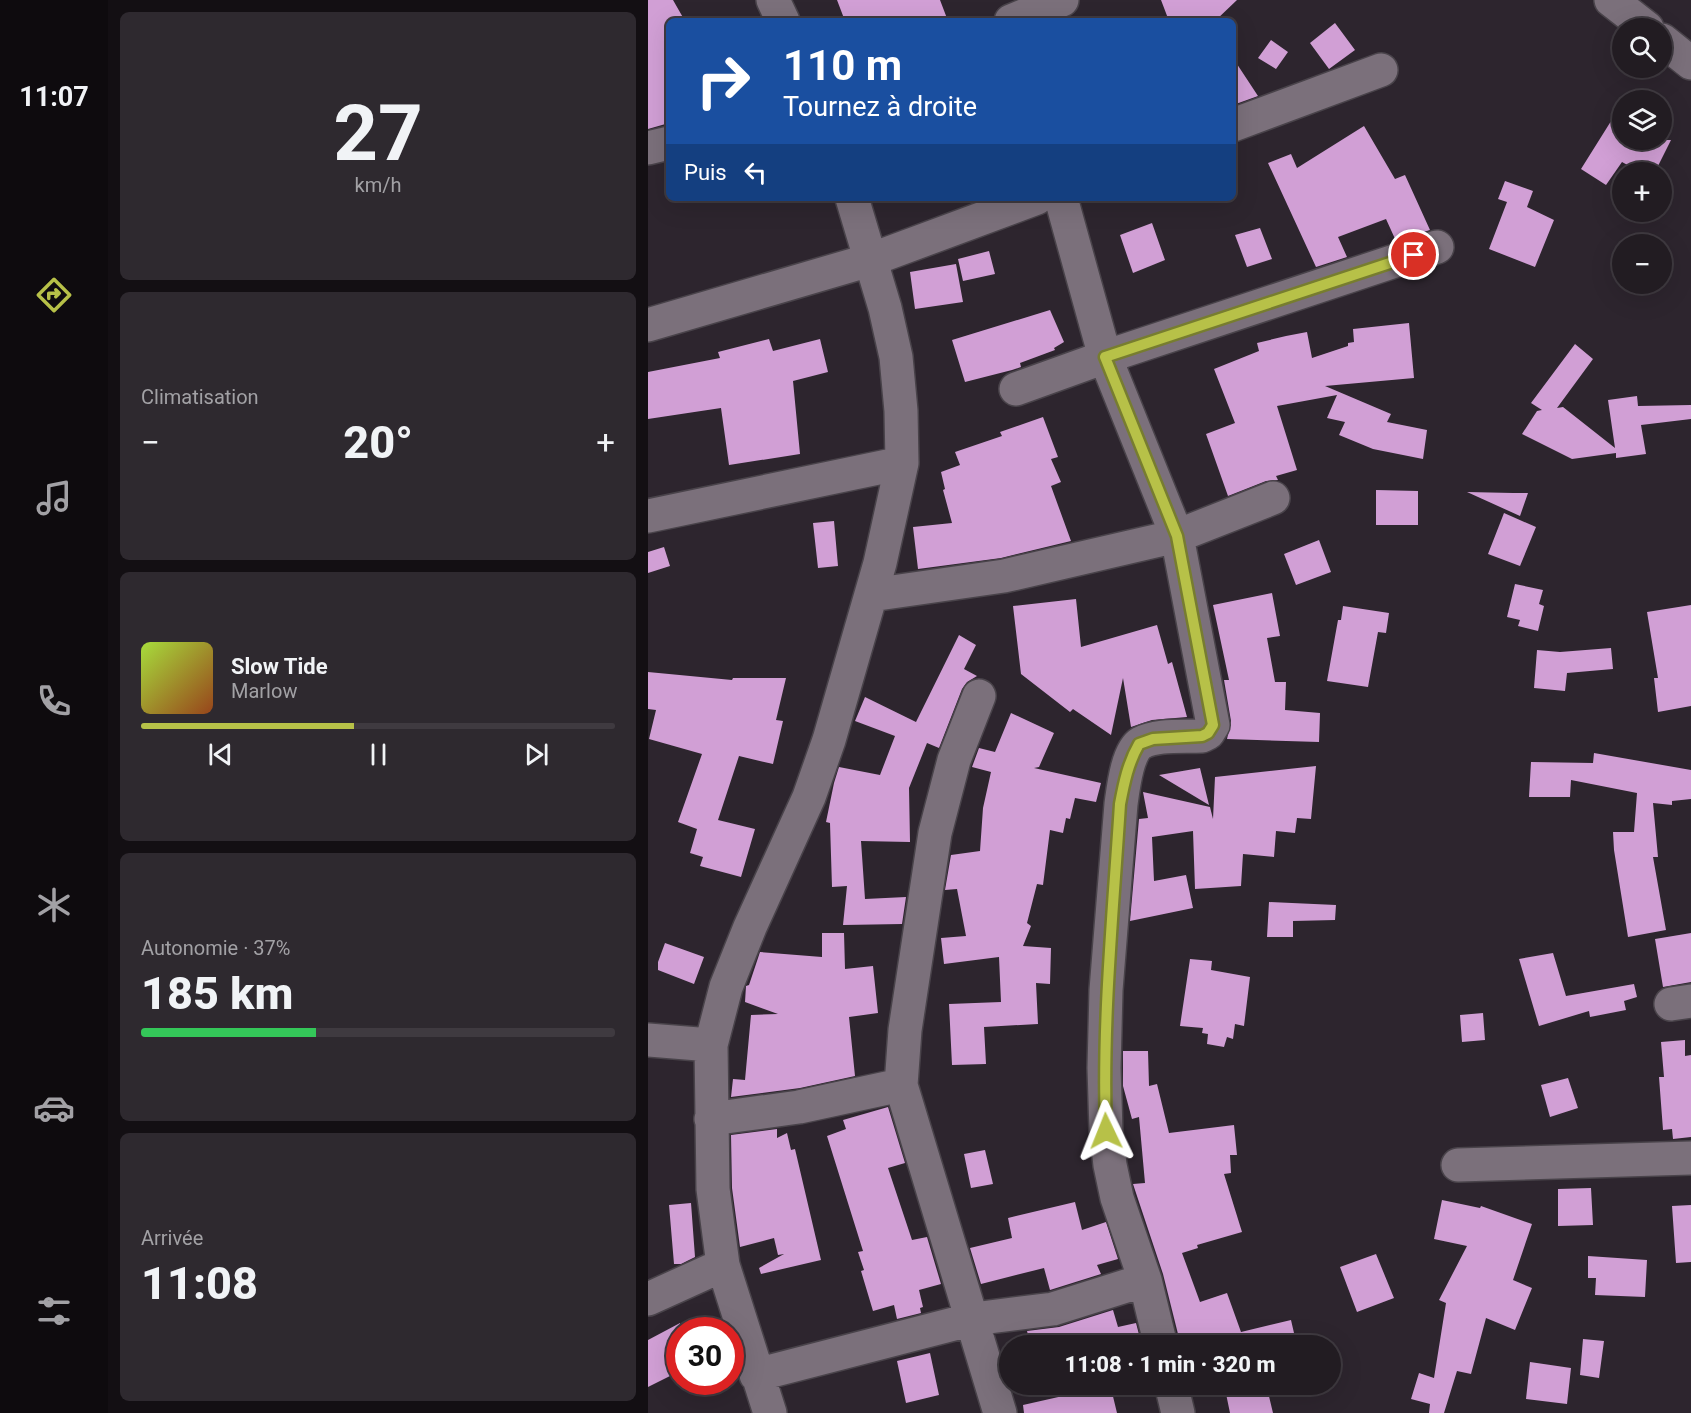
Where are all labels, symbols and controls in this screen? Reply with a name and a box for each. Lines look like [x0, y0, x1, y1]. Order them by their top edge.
map controls [1612, 18, 1672, 294]
button: search [1612, 18, 1672, 78]
text: 110 m [783, 41, 902, 90]
icon: right [684, 42, 762, 120]
text: 11:07 [19, 81, 89, 113]
text: 27 [333, 88, 423, 179]
button: layers [1612, 90, 1672, 150]
text: Tournez à droite [783, 91, 977, 123]
icon: left [739, 156, 772, 189]
text: Puis [684, 160, 727, 185]
button: + [1612, 162, 1672, 222]
text: km/h [355, 173, 401, 197]
pin [1388, 229, 1439, 280]
button: − [1612, 234, 1672, 294]
icon: arrive [1397, 238, 1430, 271]
icon: directions [33, 274, 75, 316]
text: Climatisation [141, 385, 259, 409]
text: 20° [343, 416, 413, 469]
text: − [141, 423, 160, 462]
text: + [596, 423, 615, 462]
icon: music [33, 477, 75, 519]
text: Slow Tide [231, 654, 328, 679]
text: Marlow [231, 679, 297, 703]
icon: phone [33, 680, 75, 722]
icon: previous [204, 738, 237, 771]
icon: pause [362, 738, 395, 771]
icon: next [520, 738, 553, 771]
icon: climate [33, 884, 75, 926]
text: Autonomie · 37% [141, 936, 290, 960]
text: 185 km [141, 967, 293, 1020]
icon: car [33, 1087, 75, 1129]
position arrow [1074, 1099, 1138, 1163]
text: Arrivée [141, 1226, 203, 1250]
text: 11:08 [141, 1257, 258, 1310]
icon: filters [33, 1290, 75, 1332]
speed limit sign: 30 [666, 1317, 744, 1395]
text: 11:08 · 1 min · 320 m [1065, 1352, 1275, 1377]

